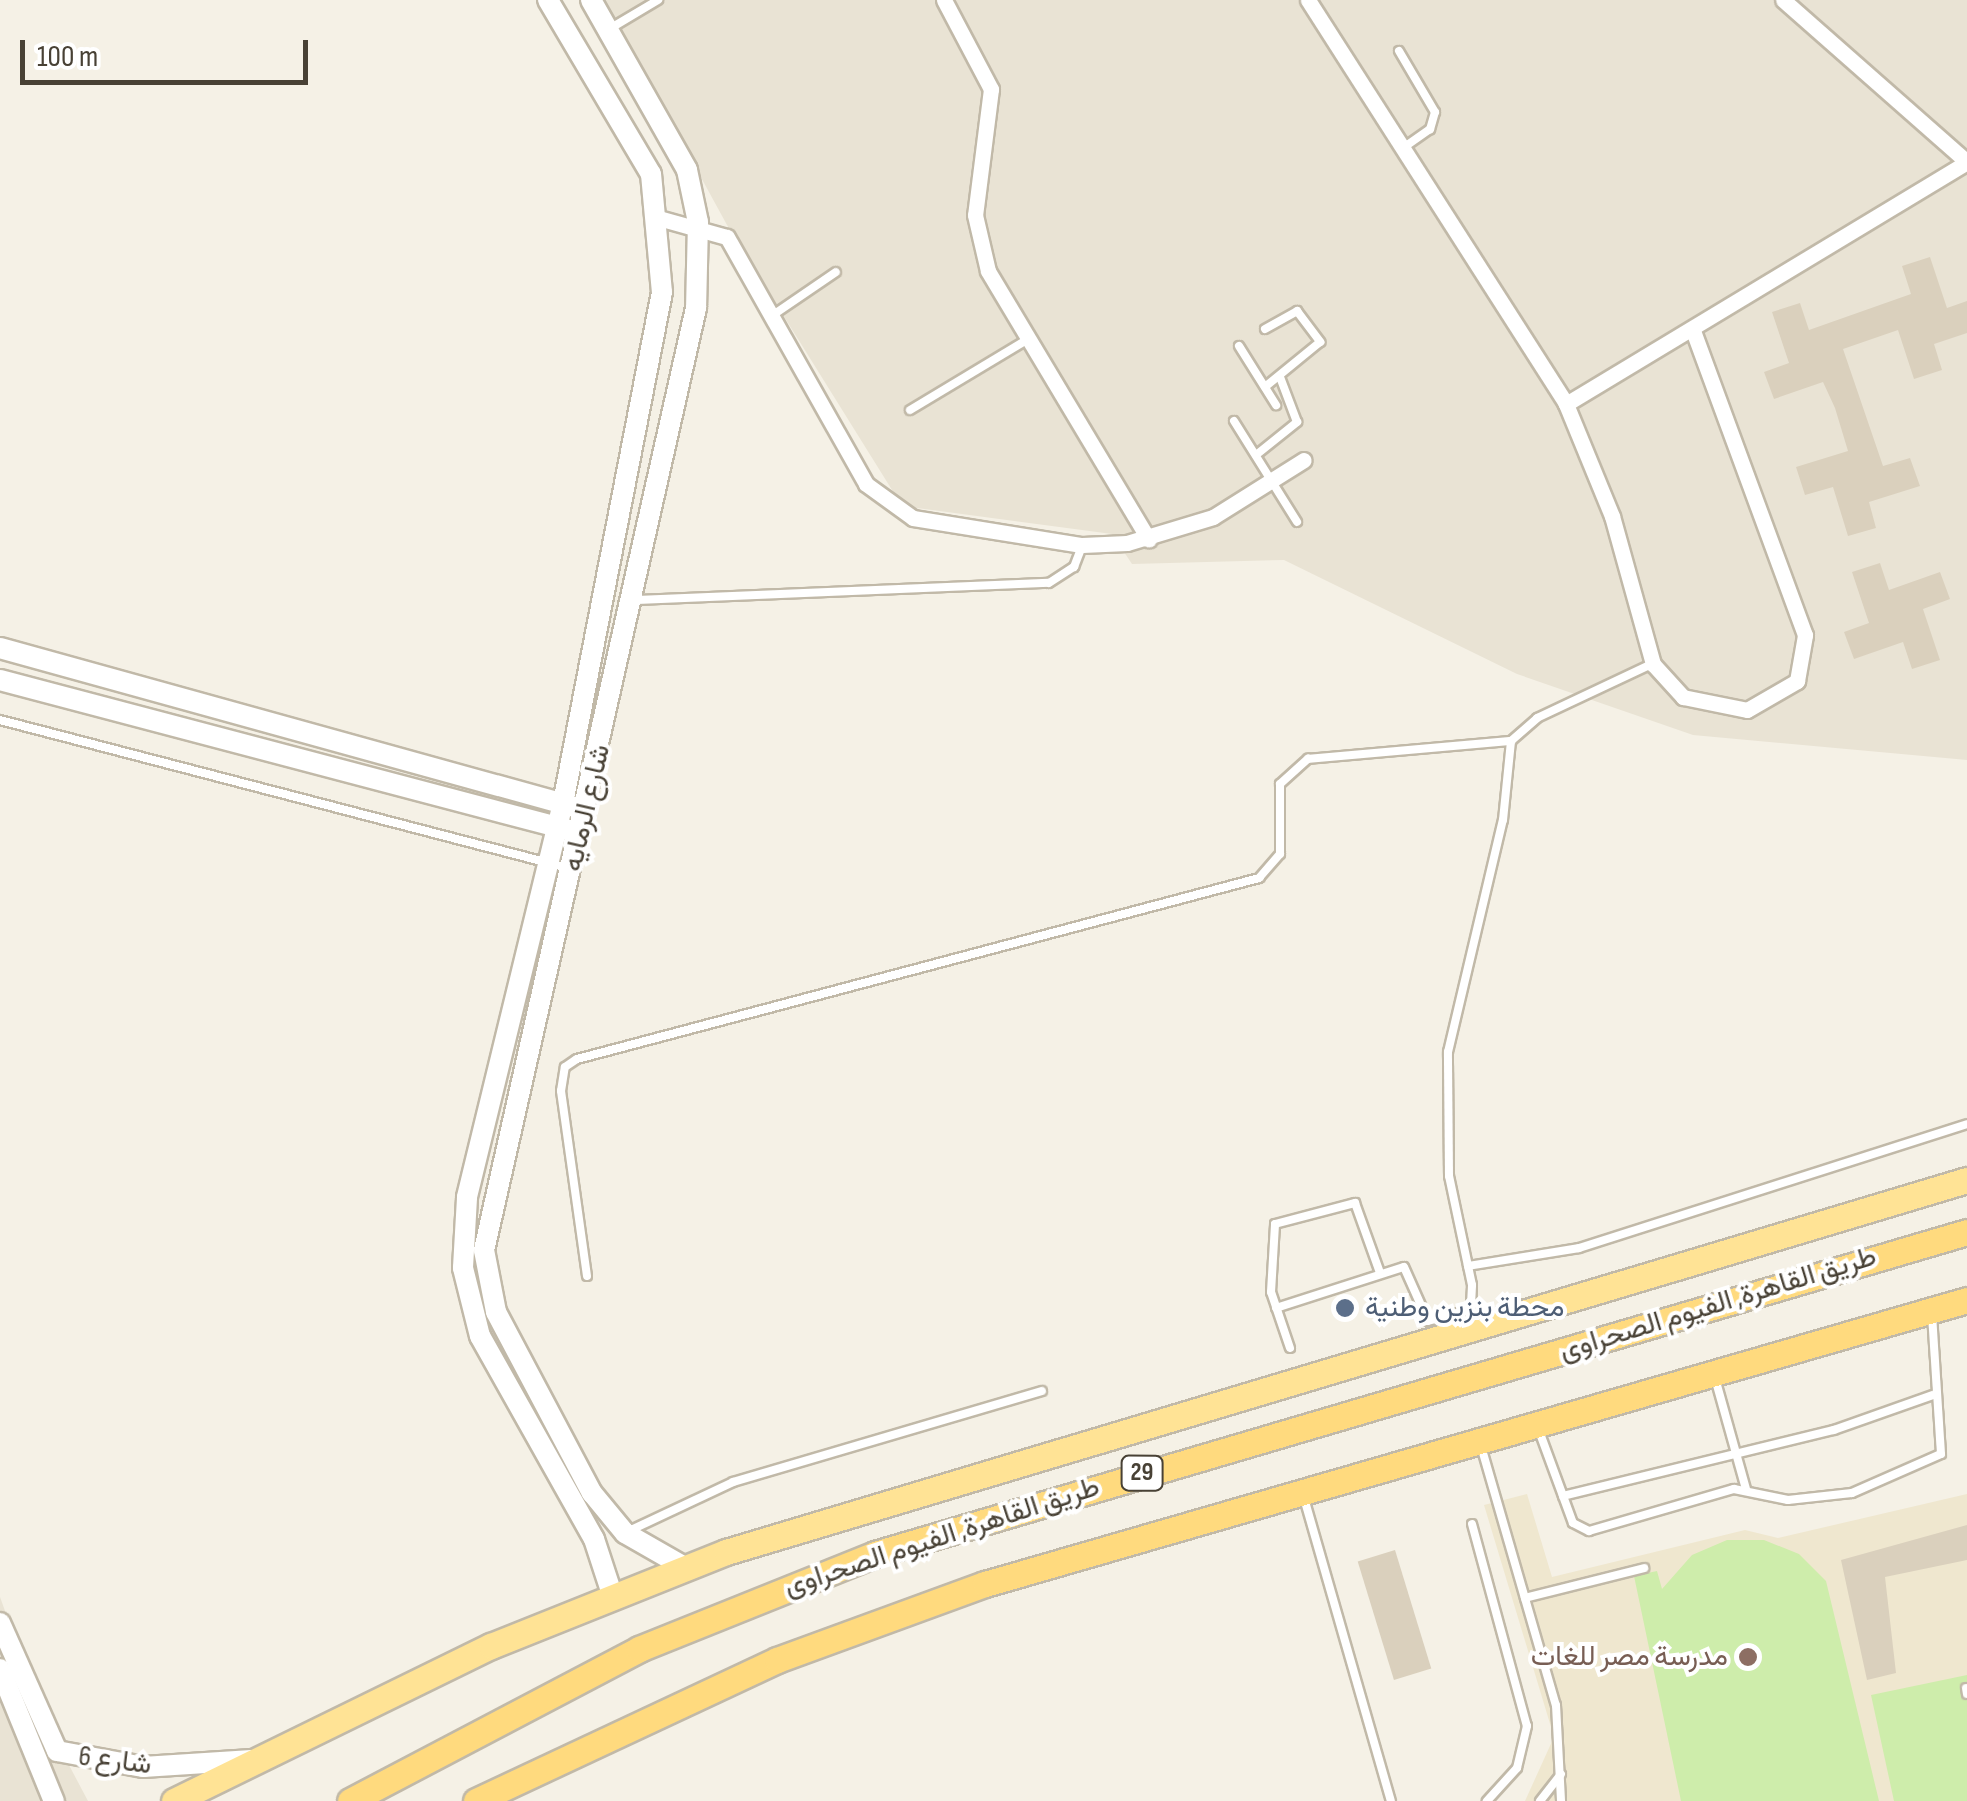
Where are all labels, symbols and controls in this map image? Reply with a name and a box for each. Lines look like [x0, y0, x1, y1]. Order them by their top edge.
scale bar [25, 20, 312, 82]
text: 100 m [37, 39, 98, 75]
street label: شارع الرمايه [556, 741, 618, 875]
street label: طريق القاهرة, الفيوم الصحراوى [1555, 1240, 1881, 1368]
place label: محطة بنزين وطنية [1365, 1291, 1565, 1325]
marker: محطة بنزين وطنية [1334, 1297, 1356, 1319]
road number: 29 [1120, 1453, 1164, 1493]
street label: طريق القاهرة, الفيوم الصحراوى [780, 1470, 1104, 1604]
place label: مدرسة مصر للغات [1531, 1640, 1728, 1674]
marker: مدرسة مصر للغات [1737, 1646, 1759, 1668]
street label: شارع 6 [77, 1740, 153, 1782]

